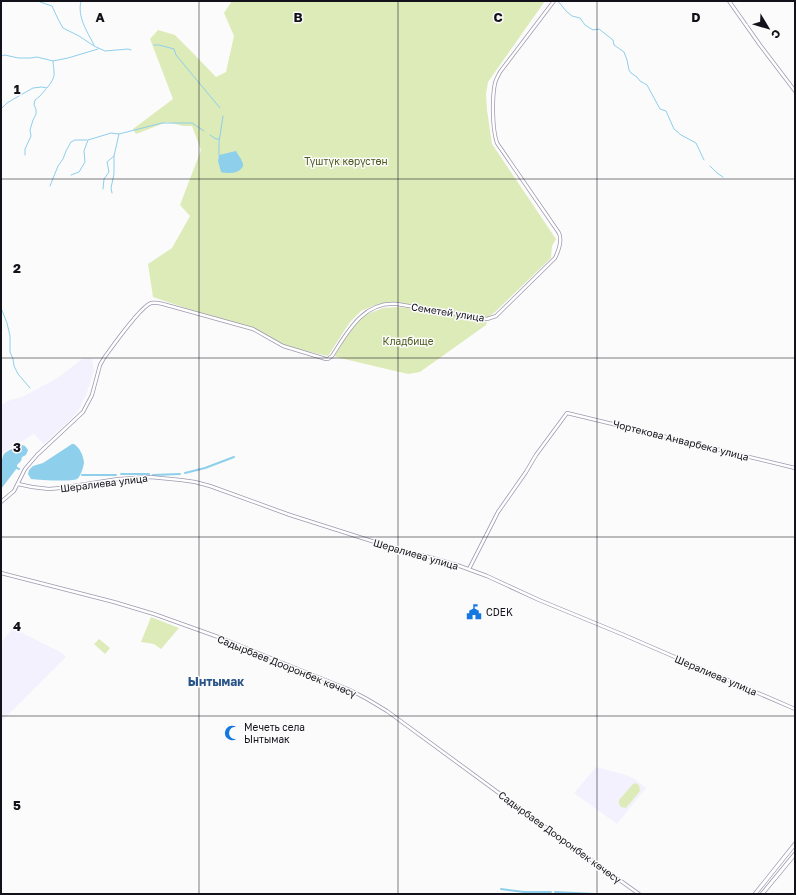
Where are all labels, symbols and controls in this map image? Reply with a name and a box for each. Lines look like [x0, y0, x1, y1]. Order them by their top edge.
north arrow [748, 8, 788, 48]
text: A [95, 9, 105, 25]
text: B [293, 9, 303, 25]
text: C [493, 9, 503, 25]
text: D [691, 9, 701, 25]
text: С [769, 27, 784, 42]
text: 1 [14, 81, 21, 97]
park label: Түштүк көрүстөн [304, 155, 388, 168]
text: 2 [13, 260, 21, 276]
street label: Семетей улица [411, 300, 485, 324]
park label: Кладбище [383, 335, 434, 347]
street label: Чортекова Анварбека улица [612, 417, 750, 463]
text: 3 [13, 439, 21, 455]
street label: Шералиева улица [60, 472, 148, 494]
street label: Шералиева улица [372, 536, 460, 572]
public building icon: CDEK [465, 603, 483, 621]
place label: CDEK [486, 606, 513, 618]
text: 4 [13, 618, 21, 634]
street label: Садырбаев Дооронбек көчөсү [215, 633, 359, 701]
street label: Шералиева улица [673, 652, 759, 698]
district label: Ынтымак [188, 674, 244, 689]
place label: Мечеть села Ынтымак [244, 721, 305, 745]
mosque icon: Мечеть села Ынтымак [223, 724, 241, 742]
street label: Садырбаев Дооронбек көчөсү [496, 788, 624, 887]
text: 5 [13, 797, 21, 813]

